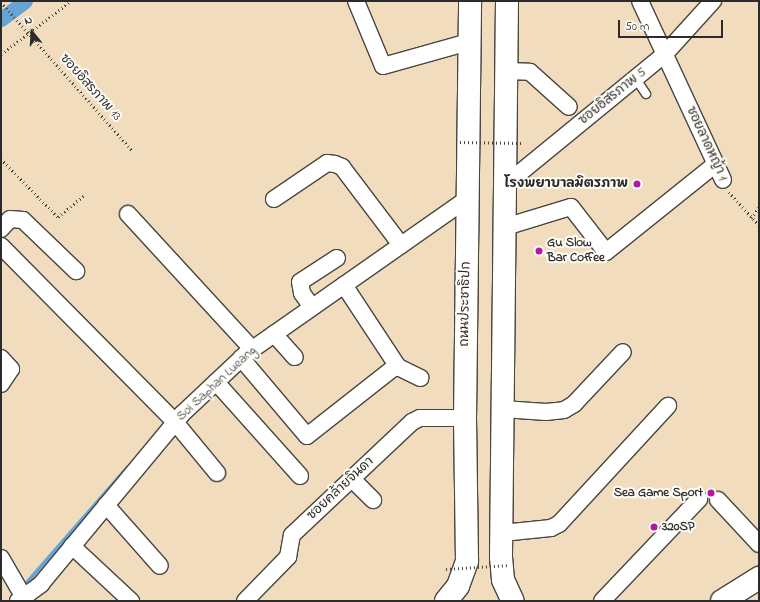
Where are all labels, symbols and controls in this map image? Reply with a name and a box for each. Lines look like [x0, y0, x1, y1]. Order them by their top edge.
north arrow [12, 12, 52, 52]
text: N [22, 12, 34, 29]
scale bar [620, 12, 725, 38]
text: 50 m [625, 18, 649, 36]
street label: ซอยอิสรภาพ 13 [56, 51, 124, 125]
street label: ซอยอิสรภาพ 5 [576, 65, 650, 129]
street label: ซอยลาดหญ้า 1 [682, 104, 730, 184]
place label: โรงพยาบาลมิตรภาพ [504, 176, 628, 192]
marker: โรงพยาบาลมิตรภาพ [631, 178, 643, 190]
place label: Gu Slow Bar Coffee [547, 236, 605, 267]
marker: Gu Slow Bar Coffee [534, 246, 544, 256]
street label: ถนนประชาธิปก [457, 261, 475, 347]
street label: Soi Saphan Lueang [174, 343, 260, 425]
street label: ซอยคล้ายจินดา [304, 454, 378, 524]
place label: Sea Game Sport [614, 485, 703, 501]
marker: Sea Game Sport [706, 488, 716, 498]
place label: 320SP [662, 519, 695, 535]
marker: 320SP [649, 522, 659, 532]

